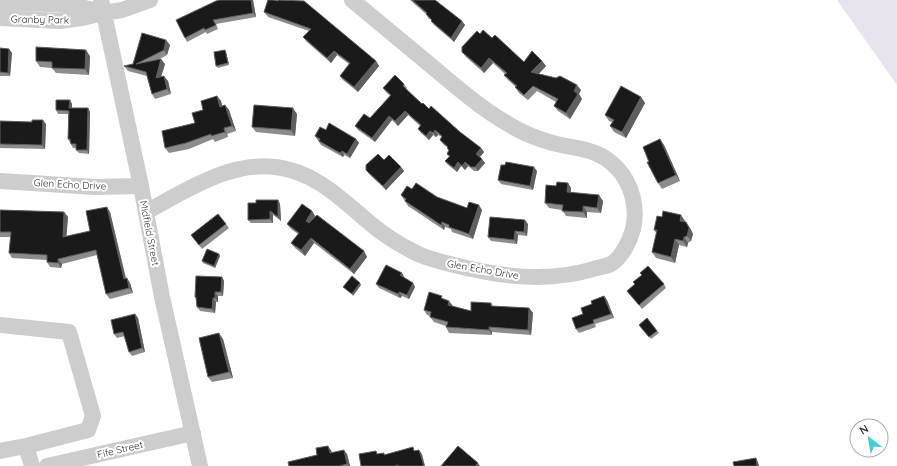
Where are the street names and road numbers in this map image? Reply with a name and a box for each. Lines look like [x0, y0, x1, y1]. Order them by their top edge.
street label: Granby Park [11, 12, 69, 27]
street label: Glen Echo Drive [33, 176, 107, 193]
street label: Midfield Street [137, 199, 162, 267]
street label: Glen Echo Drive [446, 257, 520, 282]
street label: Fife Street [96, 438, 145, 461]

